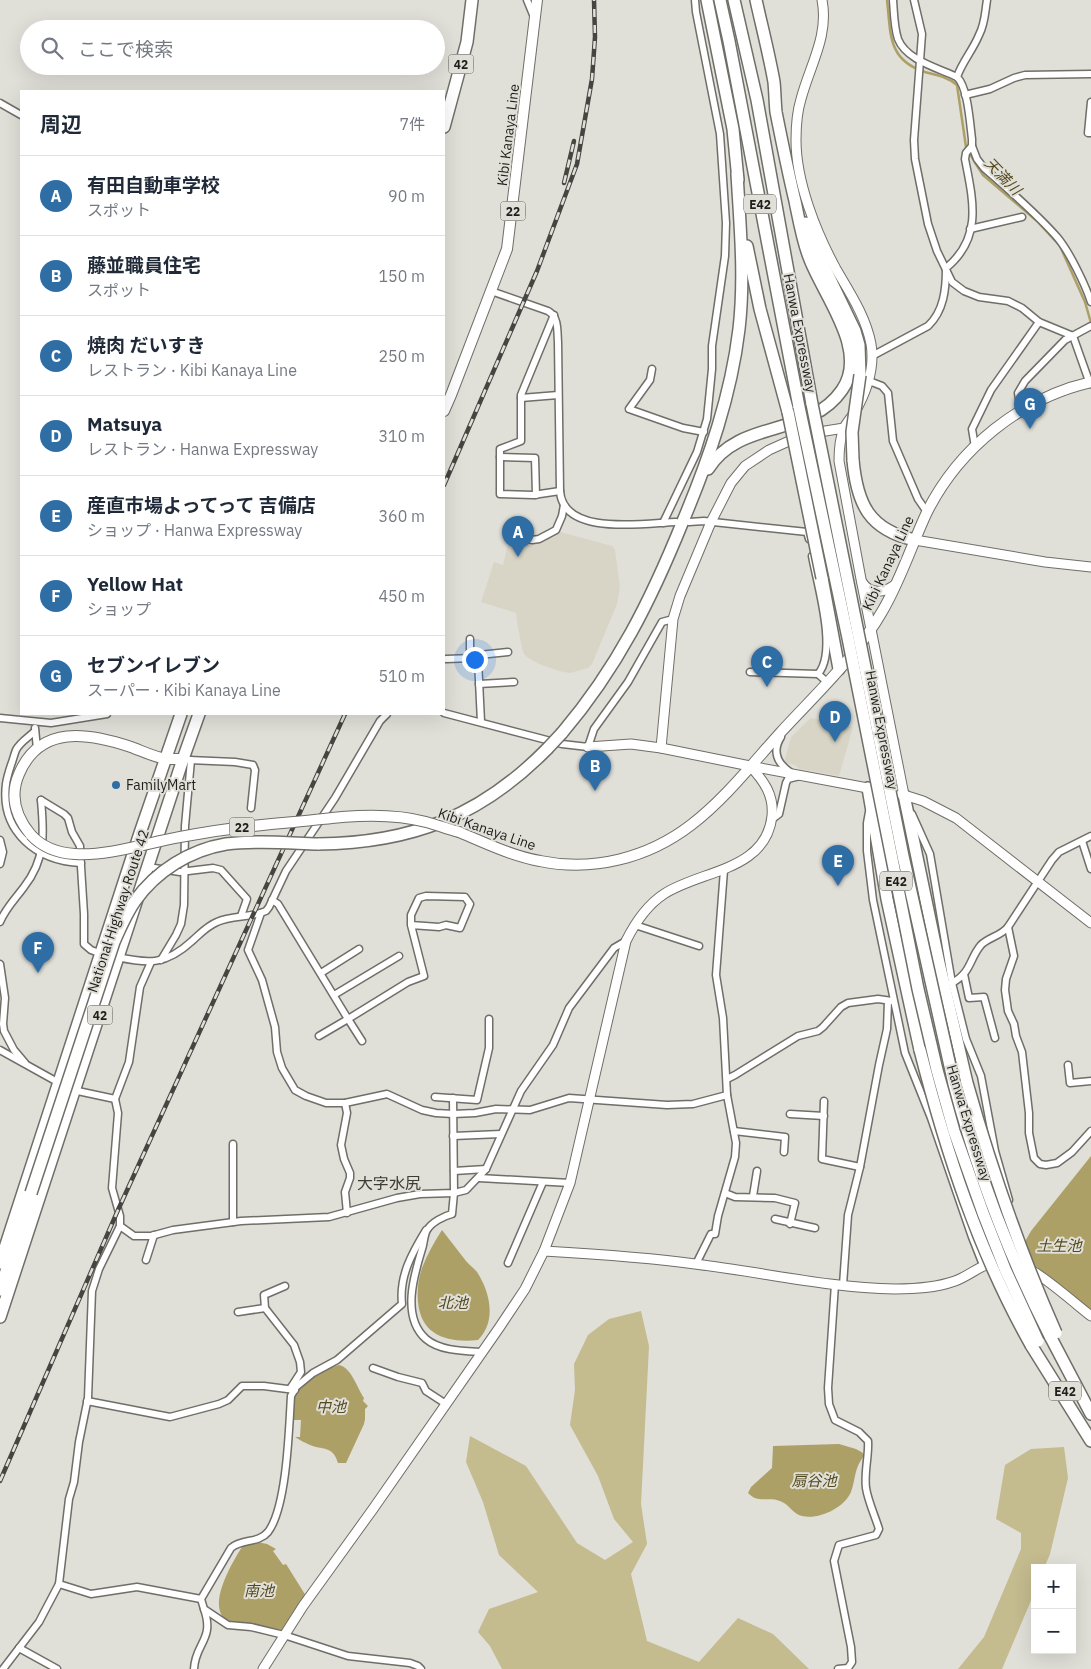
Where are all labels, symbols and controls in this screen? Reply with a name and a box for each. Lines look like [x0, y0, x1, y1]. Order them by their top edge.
search box [20, 20, 445, 75]
icon: search [38, 34, 66, 62]
text: ここで検索 [78, 37, 173, 61]
road number: 42 [448, 54, 474, 74]
street label: Kibi Kanaya Line [493, 83, 523, 187]
text: 周辺 [40, 110, 82, 138]
text: 7件 [399, 114, 425, 134]
water label: 天満川 [981, 153, 1027, 200]
text: 有田自動車学校 [87, 173, 220, 197]
text: A [51, 186, 61, 206]
text: 90 m [388, 186, 425, 206]
road number: E42 [744, 194, 776, 213]
text: スポット [87, 200, 151, 220]
road number: 22 [500, 202, 526, 220]
text: 藤並職員住宅 [87, 253, 201, 277]
text: B [51, 266, 61, 286]
text: 150 m [378, 266, 425, 286]
street label: Hanwa Expressway [780, 272, 820, 394]
text: スポット [87, 280, 151, 300]
text: 焼肉 だいすき [87, 333, 205, 357]
text: C [51, 346, 61, 366]
text: 250 m [378, 346, 425, 366]
text: レストラン · Kibi Kanaya Line [87, 360, 297, 380]
pin: G [1014, 388, 1046, 429]
text: Matsuya [87, 412, 162, 436]
text: D [50, 426, 62, 446]
text: 310 m [378, 426, 425, 446]
text: レストラン · Hanwa Expressway [87, 439, 318, 459]
text: 産直市場よってって 吉備店 [87, 493, 316, 517]
text: E [51, 506, 61, 526]
text: 360 m [378, 506, 425, 526]
street label: Kibi Kanaya Line [858, 512, 918, 613]
pin: A [502, 516, 534, 557]
text: ショップ · Hanwa Expressway [87, 520, 302, 540]
text: Yellow Hat [87, 572, 183, 596]
text: F [51, 586, 61, 606]
text: 450 m [378, 586, 425, 606]
text: ショップ [87, 599, 151, 619]
pin: C [751, 646, 783, 687]
your location [462, 647, 488, 673]
text: セブンイレブン [87, 653, 220, 677]
text: G [50, 666, 62, 686]
text: 510 m [378, 666, 425, 686]
street label: Hanwa Expressway [862, 669, 902, 791]
text: スーパー · Kibi Kanaya Line [87, 680, 281, 700]
pin: D [819, 701, 851, 742]
pin: B [579, 750, 611, 791]
place label: FamilyMart [126, 776, 196, 794]
marker: FamilyMart [110, 779, 122, 791]
street label: Kibi Kanaya Line [436, 804, 539, 854]
road number: 22 [230, 818, 254, 836]
street label: National Highway Route 42 [83, 827, 153, 995]
pin: E [822, 845, 854, 886]
road number: E42 [880, 871, 912, 890]
pin: F [22, 932, 54, 973]
road number: 42 [88, 1006, 112, 1024]
street label: Hanwa Expressway [943, 1062, 995, 1184]
district label: 大字水尻 [357, 1173, 421, 1193]
water label: 土生池 [1036, 1236, 1083, 1255]
water label: 北池 [438, 1293, 470, 1312]
road number: E42 [1049, 1382, 1081, 1400]
water label: 中池 [316, 1397, 348, 1416]
water label: 扇谷池 [791, 1471, 838, 1490]
map controls [1031, 1564, 1076, 1654]
button: + [1031, 1564, 1076, 1609]
water label: 南池 [244, 1581, 276, 1600]
button: − [1031, 1609, 1076, 1654]

